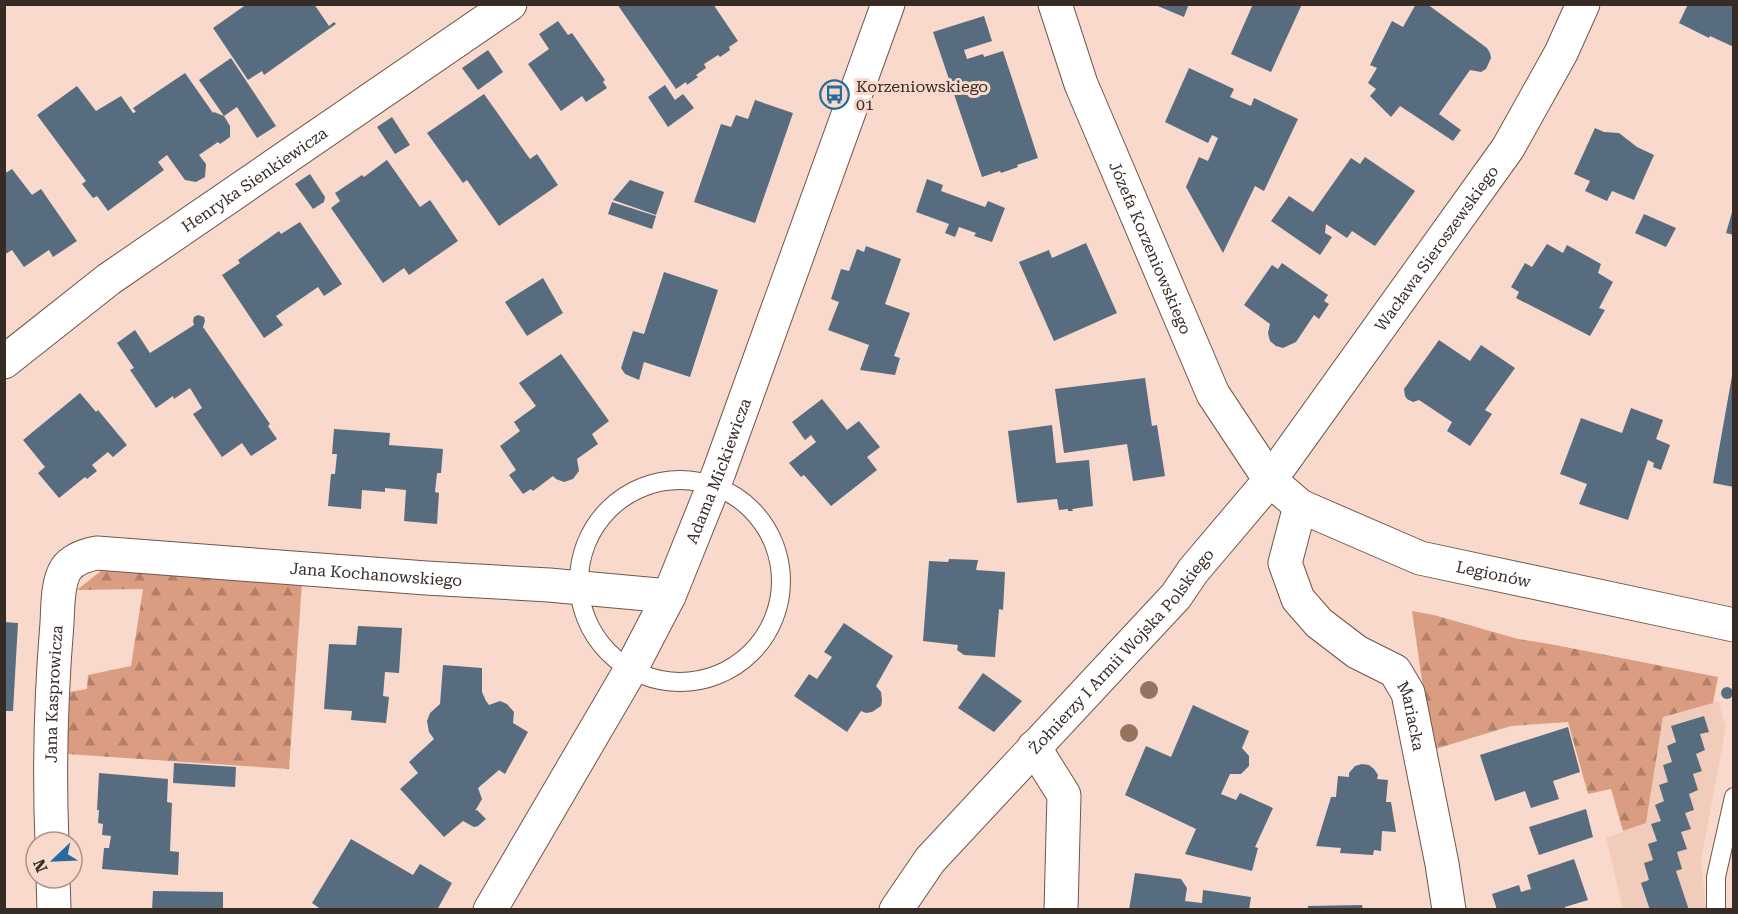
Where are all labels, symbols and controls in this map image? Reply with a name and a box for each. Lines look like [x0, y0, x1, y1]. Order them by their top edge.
place label: Korzeniowskiego 01 [856, 77, 988, 114]
bus stop icon: Korzeniowskiego 01 [819, 79, 851, 111]
street label: Henryka Sienkiewicza [178, 123, 331, 236]
street label: Józefa Korzeniowskiego [1106, 158, 1196, 337]
street label: Wacława Sieroszewskiego [1370, 162, 1502, 335]
street label: Adama Mickiewicza [682, 395, 754, 546]
street label: Żołnierzy I Armii Wojska Polskiego [1025, 544, 1218, 757]
street label: Legionów [1455, 557, 1533, 591]
street label: Jana Kochanowskiego [289, 558, 463, 590]
street label: Jana Kasprowicza [41, 624, 66, 763]
street label: Mariacka [1393, 677, 1429, 753]
north arrow [24, 830, 84, 890]
text: N [29, 856, 52, 875]

